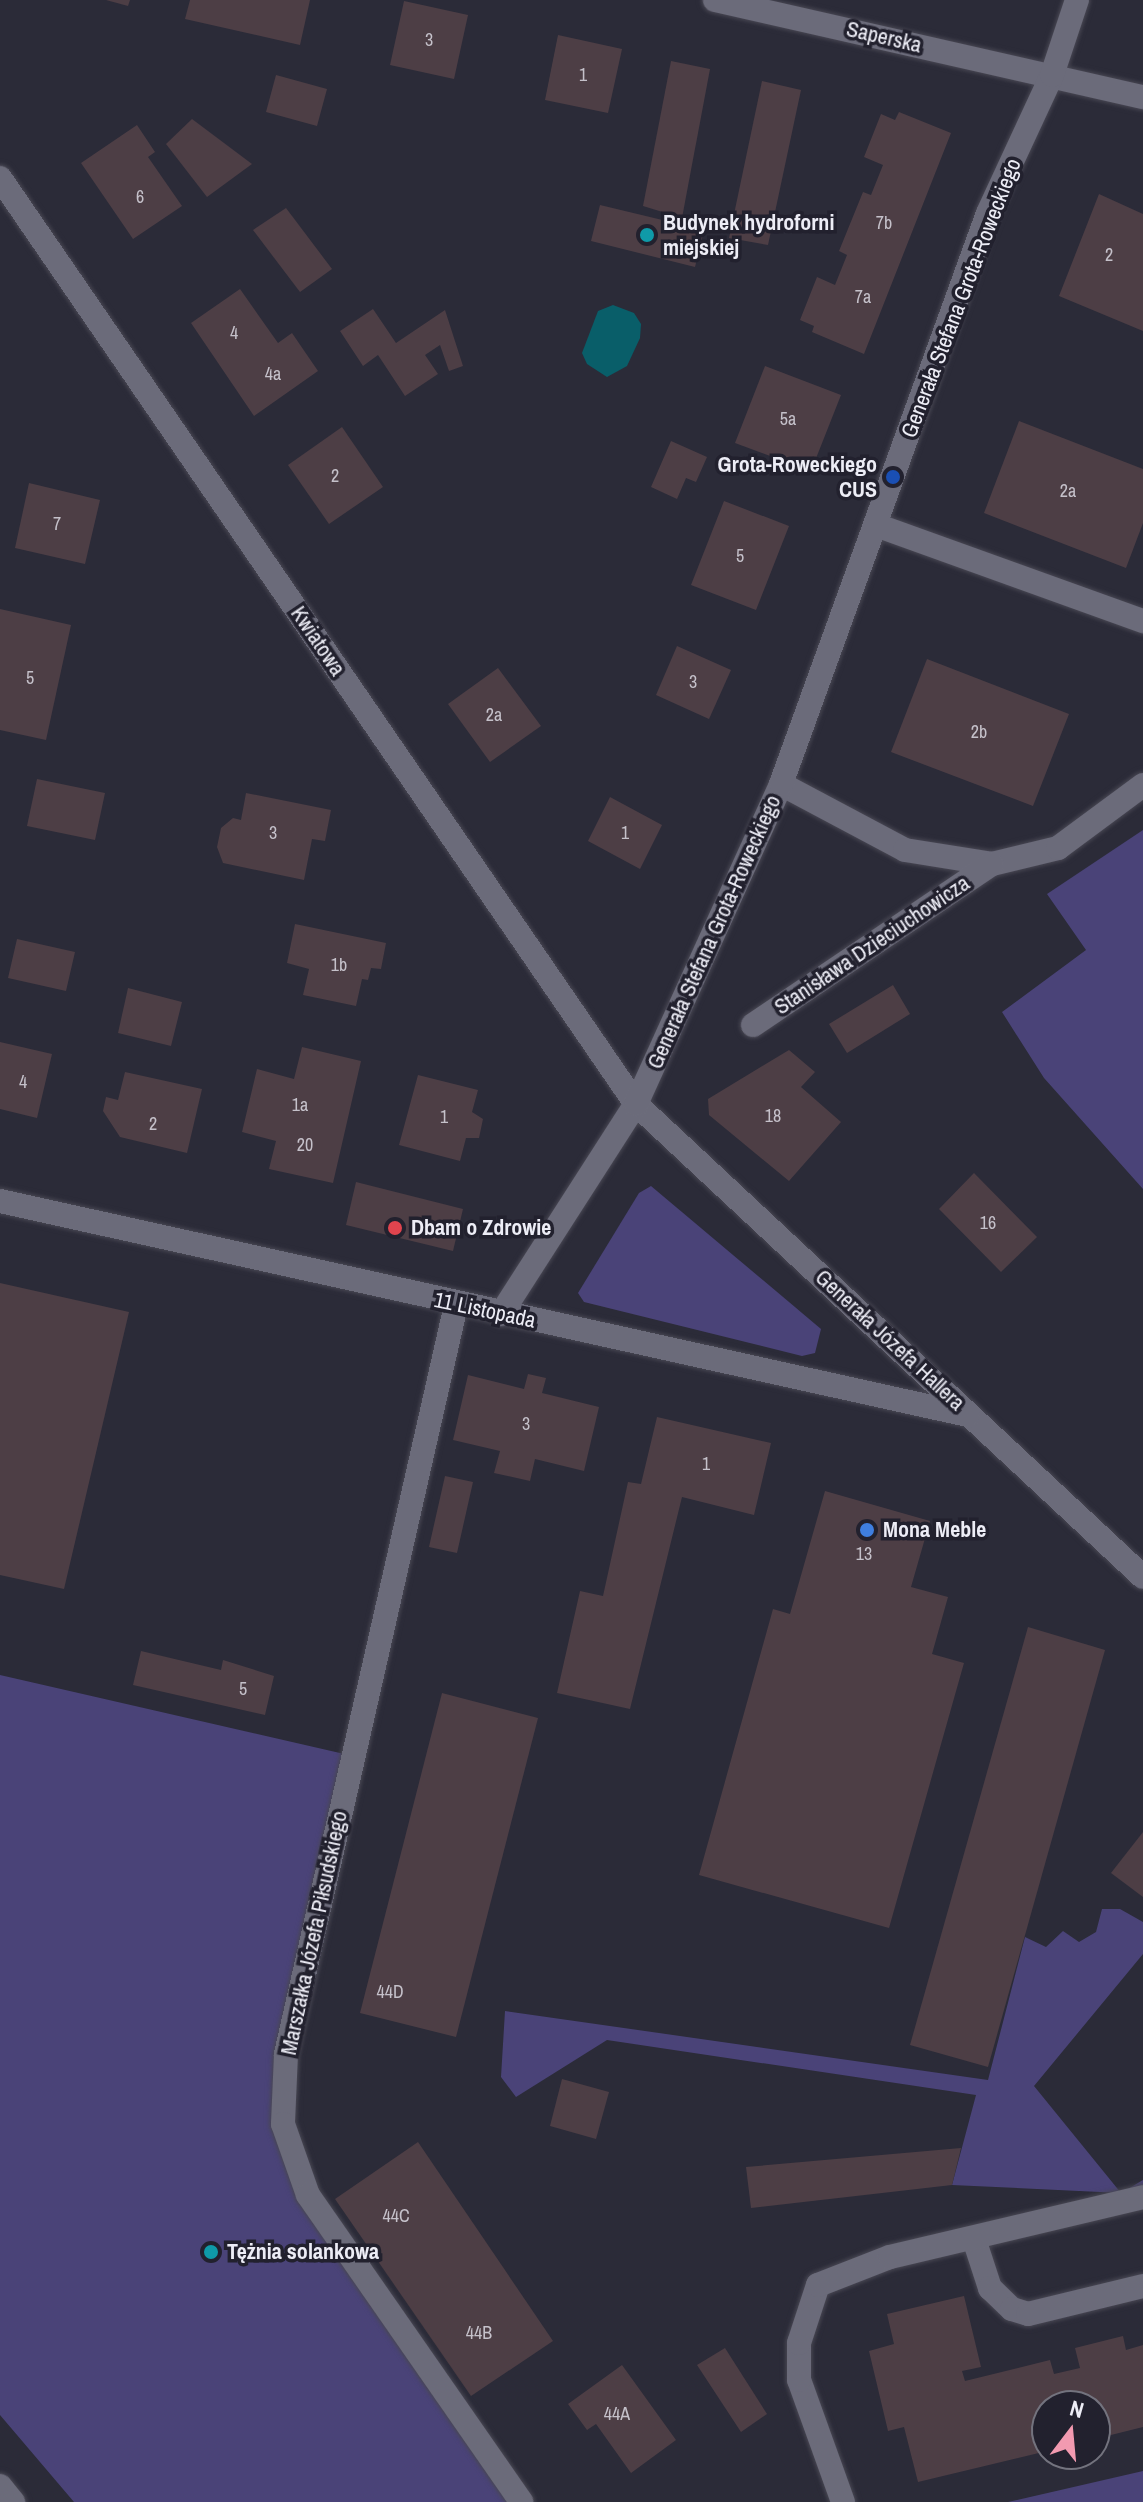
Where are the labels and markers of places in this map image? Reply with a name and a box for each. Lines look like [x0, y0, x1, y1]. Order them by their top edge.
place label: Budynek hydroforni miejskiej [663, 209, 834, 260]
marker: Budynek hydroforni miejskiej [638, 226, 656, 244]
place label: Grota-Roweckiego CUS [718, 451, 877, 502]
marker: Grota-Roweckiego CUS [884, 468, 902, 486]
place label: Dbam o Zdrowie [411, 1215, 551, 1241]
marker: Dbam o Zdrowie [386, 1219, 404, 1237]
place label: Mona Meble [883, 1517, 986, 1543]
marker: Mona Meble [858, 1521, 876, 1539]
place label: Tężnia solankowa [227, 2239, 379, 2265]
marker: Tężnia solankowa [202, 2243, 220, 2261]

